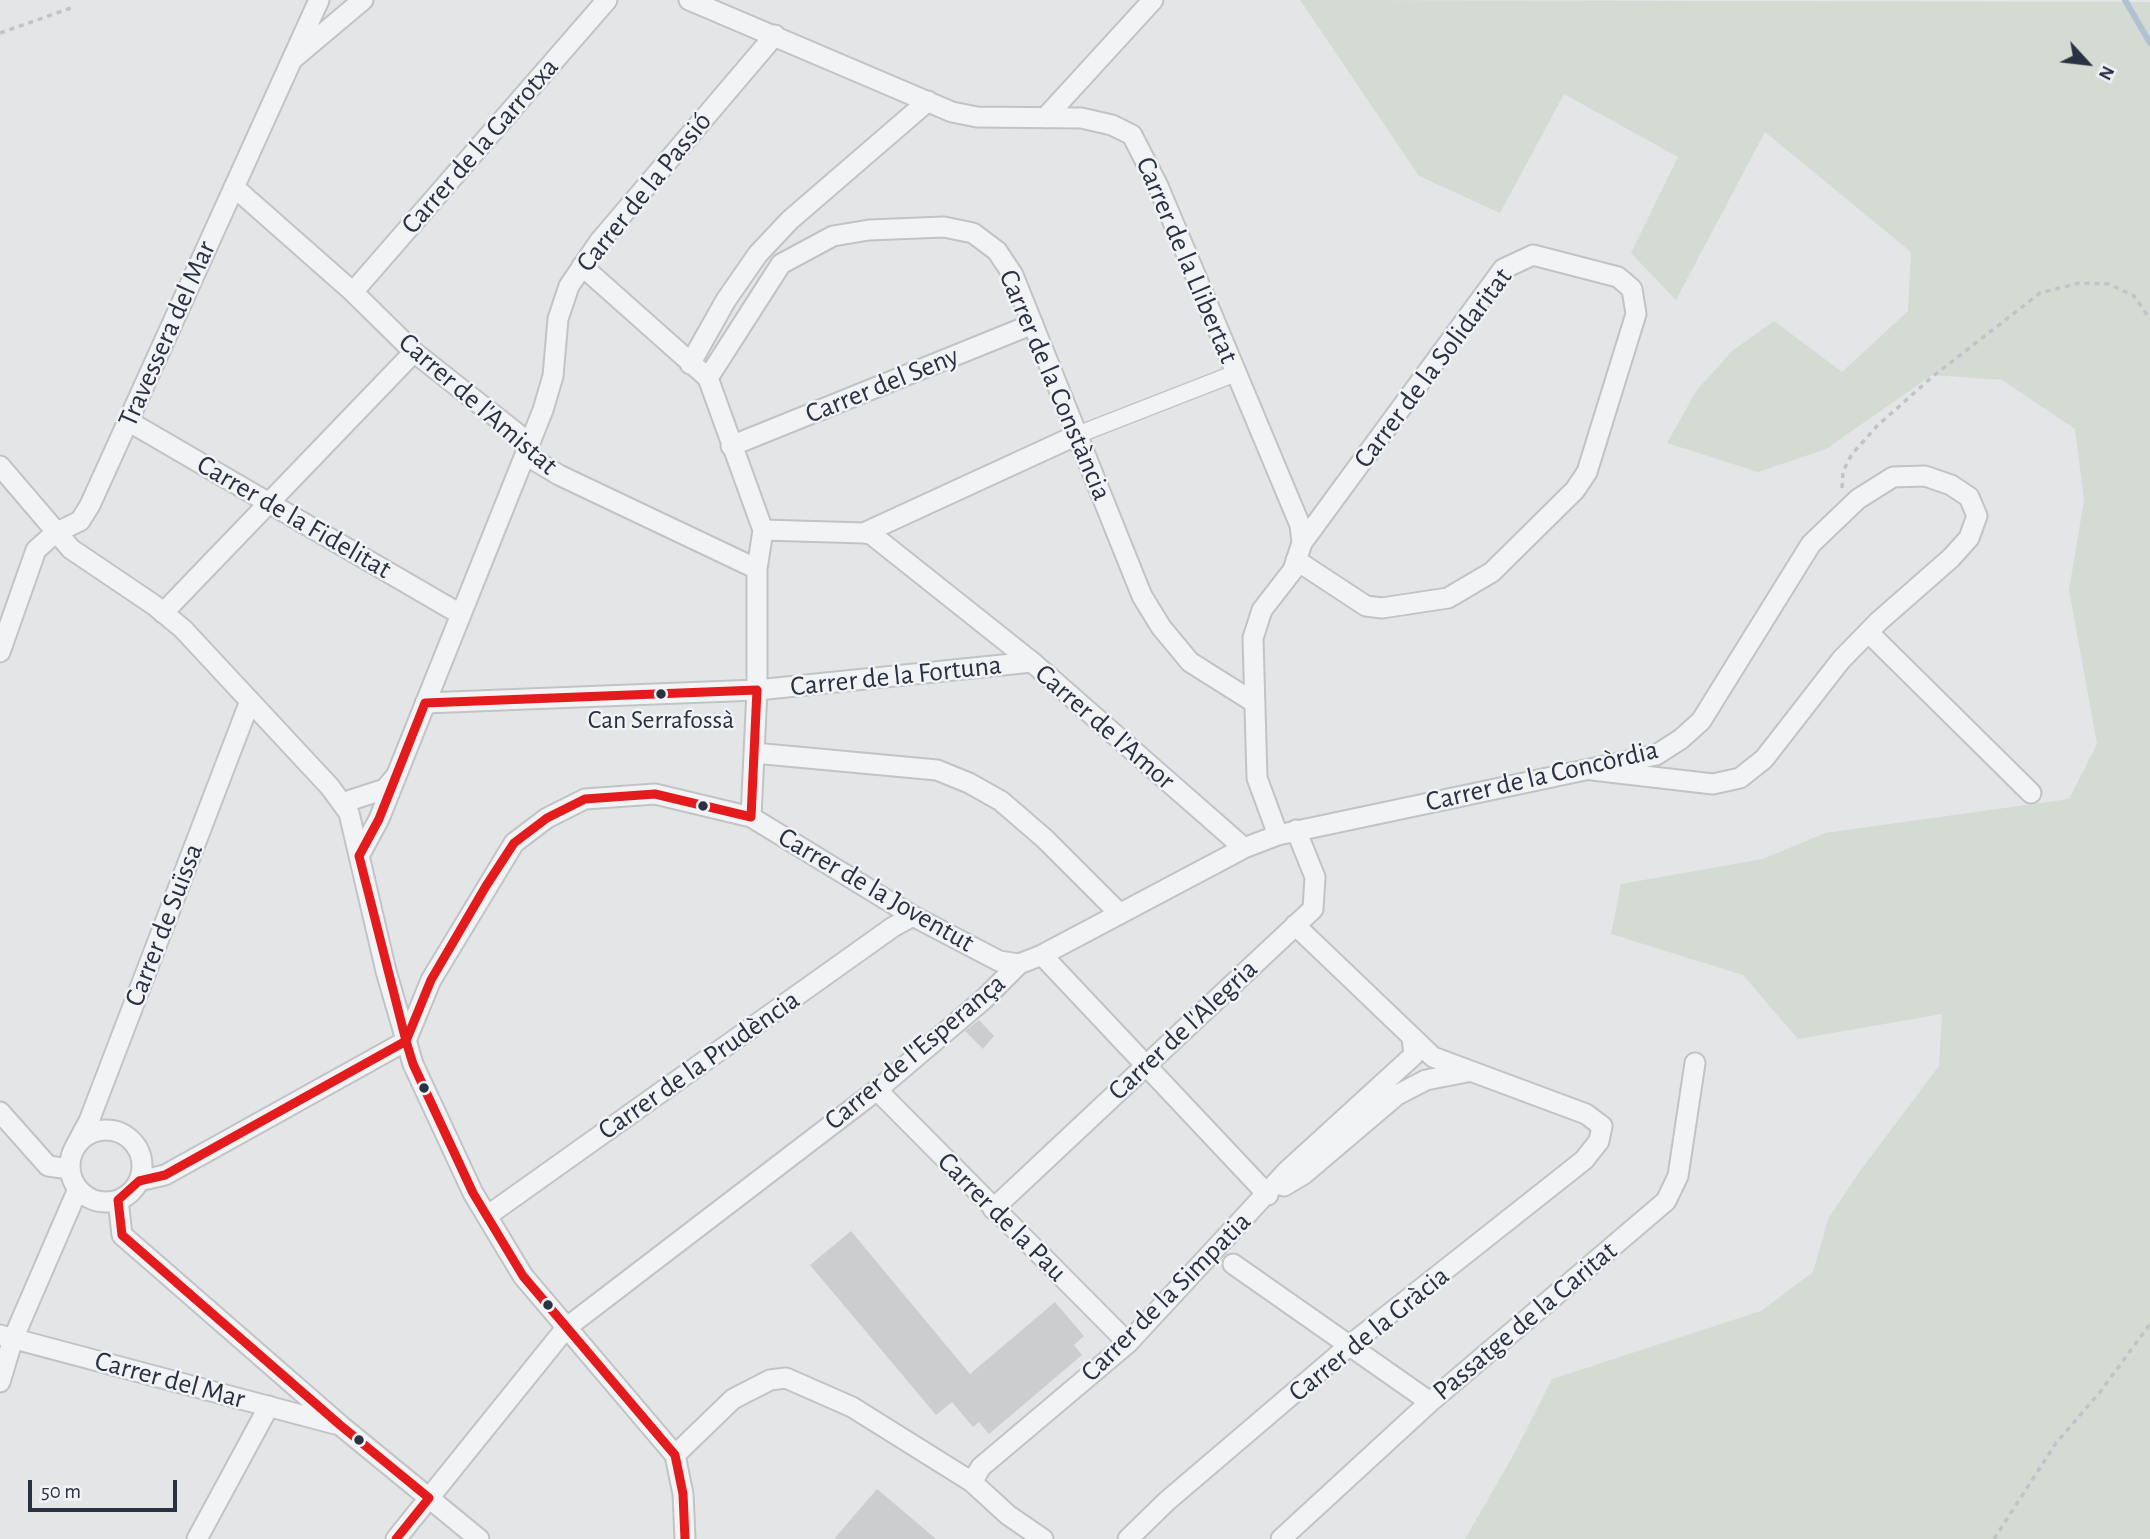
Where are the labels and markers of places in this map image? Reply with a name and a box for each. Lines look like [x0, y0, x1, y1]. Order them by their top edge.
marker: Can Serrafossà [654, 687, 668, 701]
place label: Can Serrafossà [588, 704, 734, 736]
unlabelled marker [696, 799, 710, 813]
unlabelled marker [417, 1081, 431, 1095]
unlabelled marker [541, 1298, 555, 1312]
unlabelled marker [352, 1433, 366, 1447]

